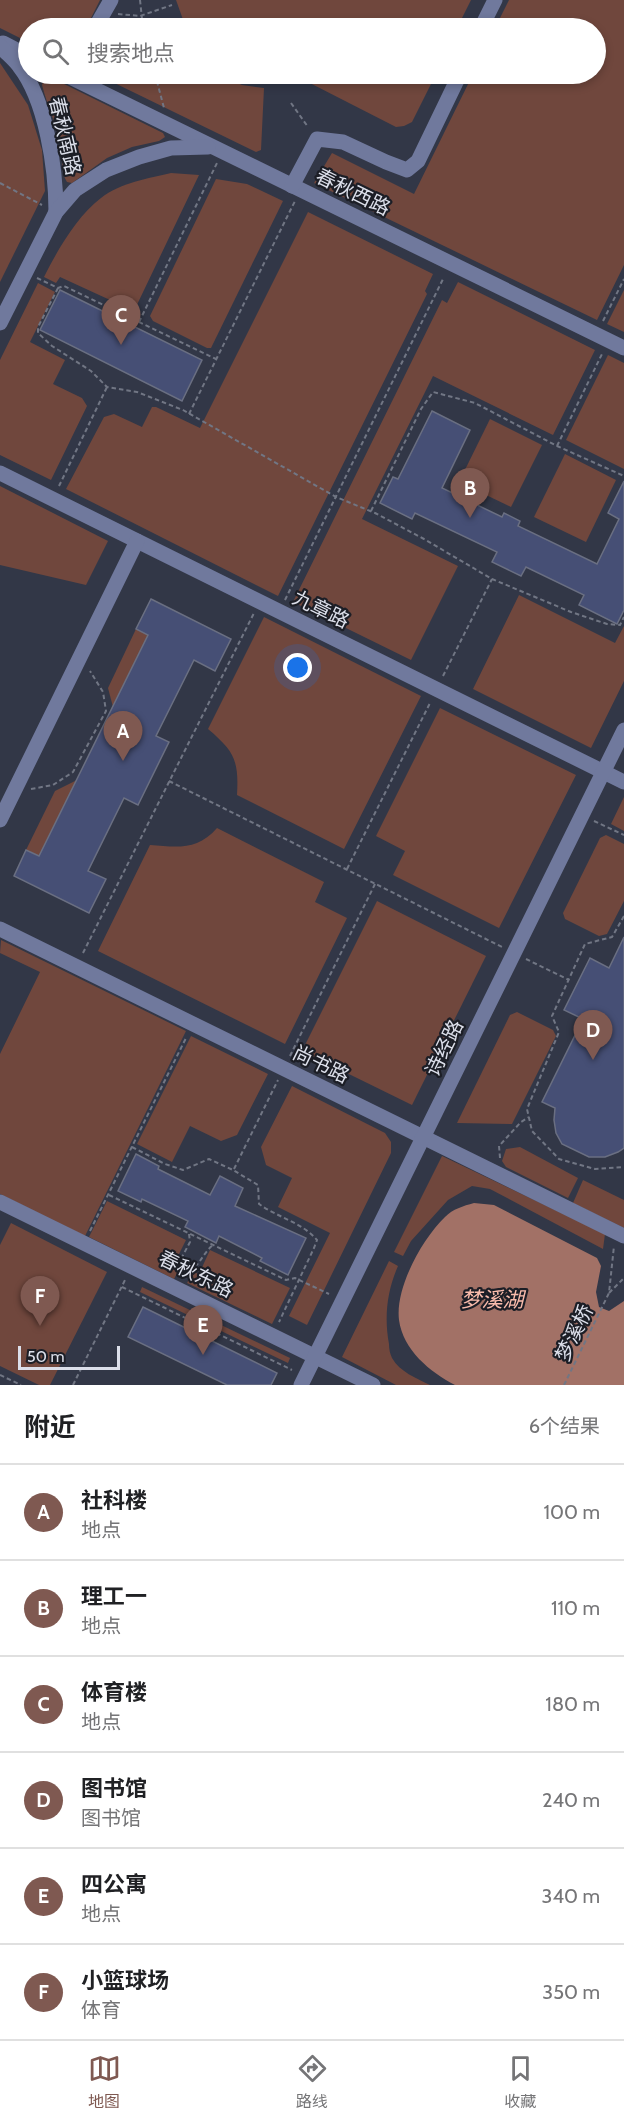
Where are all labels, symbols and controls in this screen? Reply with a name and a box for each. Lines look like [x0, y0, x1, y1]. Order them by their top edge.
search box [18, 18, 606, 84]
icon: search [39, 35, 72, 68]
text: 搜索地点 [87, 40, 175, 67]
street label: 春秋南路 [44, 94, 86, 178]
street label: 春秋西路 [312, 164, 394, 220]
pin: C [102, 296, 140, 345]
pin: B [450, 468, 490, 518]
street label: 九章路 [289, 585, 353, 633]
your location [283, 653, 312, 682]
pin: A [104, 712, 142, 761]
pin: D [574, 1010, 612, 1060]
street label: 诗经路 [420, 1016, 468, 1080]
street label: 尚书路 [289, 1040, 353, 1088]
street label: 春秋东路 [155, 1246, 237, 1302]
pin: F [20, 1276, 60, 1326]
water label: 梦溪湖 [461, 1287, 526, 1312]
street label: 梦溪桥 [550, 1301, 598, 1365]
pin: E [184, 1306, 222, 1355]
scale bar [18, 1343, 120, 1370]
text: 50 m [27, 1347, 64, 1366]
text: 附近 [24, 1411, 76, 1443]
text: 6个结果 [529, 1414, 600, 1438]
text: 社科楼 [81, 1487, 147, 1514]
text: A [37, 1500, 50, 1524]
text: 100 m [544, 1500, 600, 1524]
text: 地点 [81, 1518, 121, 1542]
text: 理工一 [81, 1583, 147, 1610]
text: B [37, 1596, 50, 1620]
text: 110 m [551, 1596, 600, 1620]
text: 地点 [81, 1614, 121, 1638]
text: 体育楼 [81, 1679, 147, 1706]
text: C [37, 1692, 50, 1716]
text: 180 m [545, 1692, 600, 1716]
text: 地点 [81, 1710, 121, 1734]
text: 图书馆 [81, 1775, 147, 1802]
text: D [36, 1788, 51, 1812]
text: 240 m [542, 1788, 600, 1812]
text: 图书馆 [81, 1806, 141, 1830]
text: 四公寓 [81, 1871, 147, 1898]
text: E [38, 1884, 49, 1908]
text: 340 m [542, 1884, 600, 1908]
text: 地点 [81, 1902, 121, 1926]
text: 小篮球场 [81, 1967, 169, 1994]
text: F [38, 1980, 49, 2004]
text: 350 m [542, 1980, 600, 2004]
text: 体育 [81, 1998, 121, 2022]
tab: 地图 [88, 2052, 121, 2112]
tab: 路线 [296, 2052, 329, 2112]
tab: 收藏 [504, 2052, 537, 2112]

